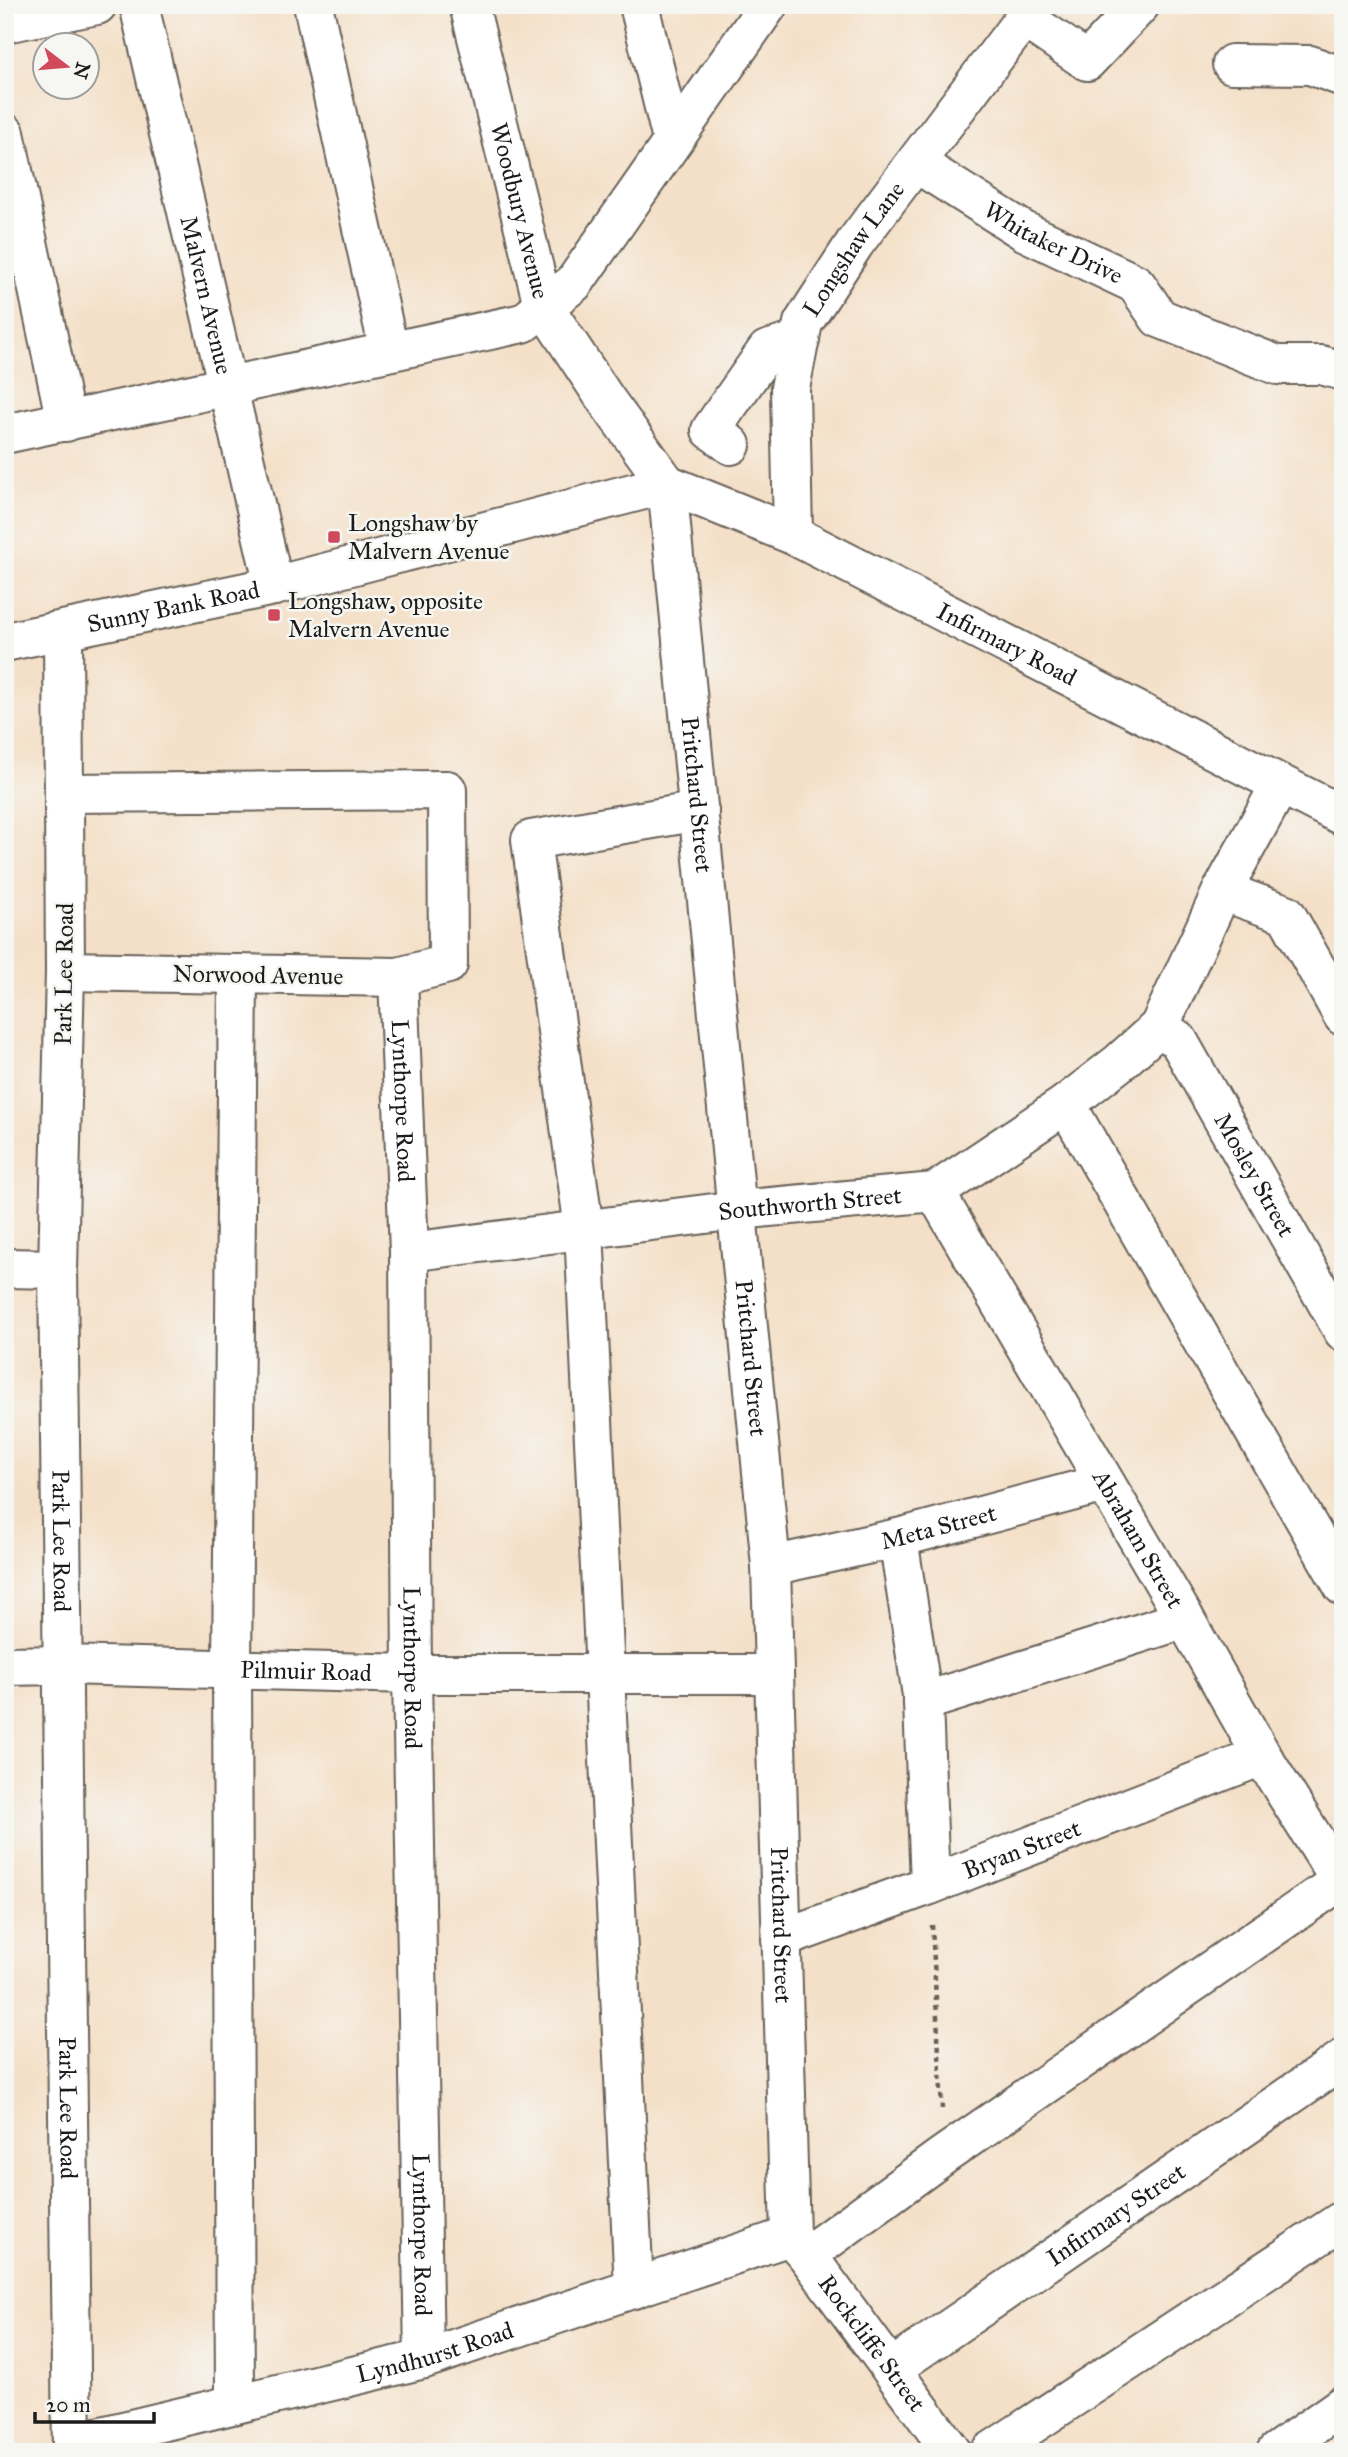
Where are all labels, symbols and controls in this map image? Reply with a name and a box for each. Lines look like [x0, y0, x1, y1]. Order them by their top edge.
north arrow [32, 32, 102, 102]
text: N [69, 60, 95, 81]
street label: Woodbury Avenue [484, 120, 556, 302]
street label: Longshaw Lane [796, 175, 911, 322]
street label: Whitaker Drive [978, 195, 1128, 291]
street label: Malvern Avenue [174, 213, 239, 377]
place label: Longshaw by Malvern Avenue [348, 508, 510, 566]
marker: Longshaw by Malvern Avenue [326, 529, 342, 545]
street label: Sunny Bank Road [85, 574, 262, 639]
place label: Longshaw, opposite Malvern Avenue [288, 586, 483, 644]
street label: Infirmary Road [932, 596, 1082, 692]
marker: Longshaw, opposite Malvern Avenue [266, 607, 282, 623]
street label: Pritchard Street [674, 715, 719, 875]
street label: Park Lee Road [48, 902, 80, 1046]
street label: Norwood Avenue [172, 959, 344, 991]
street label: Lynthorpe Road [385, 1019, 421, 1183]
street label: Mosley Street [1207, 1107, 1302, 1243]
street label: Southworth Street [717, 1180, 903, 1227]
street label: Pritchard Street [729, 1278, 773, 1438]
street label: Abraham Street [1085, 1463, 1191, 1614]
street label: Park Lee Road [45, 1469, 77, 1612]
street label: Meta Street [878, 1497, 1000, 1556]
street label: Lynthorpe Road [396, 1586, 428, 1749]
street label: Pilmuir Road [240, 1655, 372, 1688]
street label: Bryan Street [959, 1813, 1085, 1886]
street label: Pritchard Street [764, 1846, 798, 2004]
street label: Park Lee Road [52, 2036, 84, 2179]
street label: Lynthorpe Road [405, 2153, 438, 2316]
street label: Infirmary Street [1041, 2156, 1192, 2273]
street label: Rockcliffe Street [812, 2269, 932, 2418]
street label: Lyndhurst Road [353, 2315, 517, 2390]
scale bar [35, 2380, 154, 2424]
text: 20 m [46, 2392, 91, 2418]

